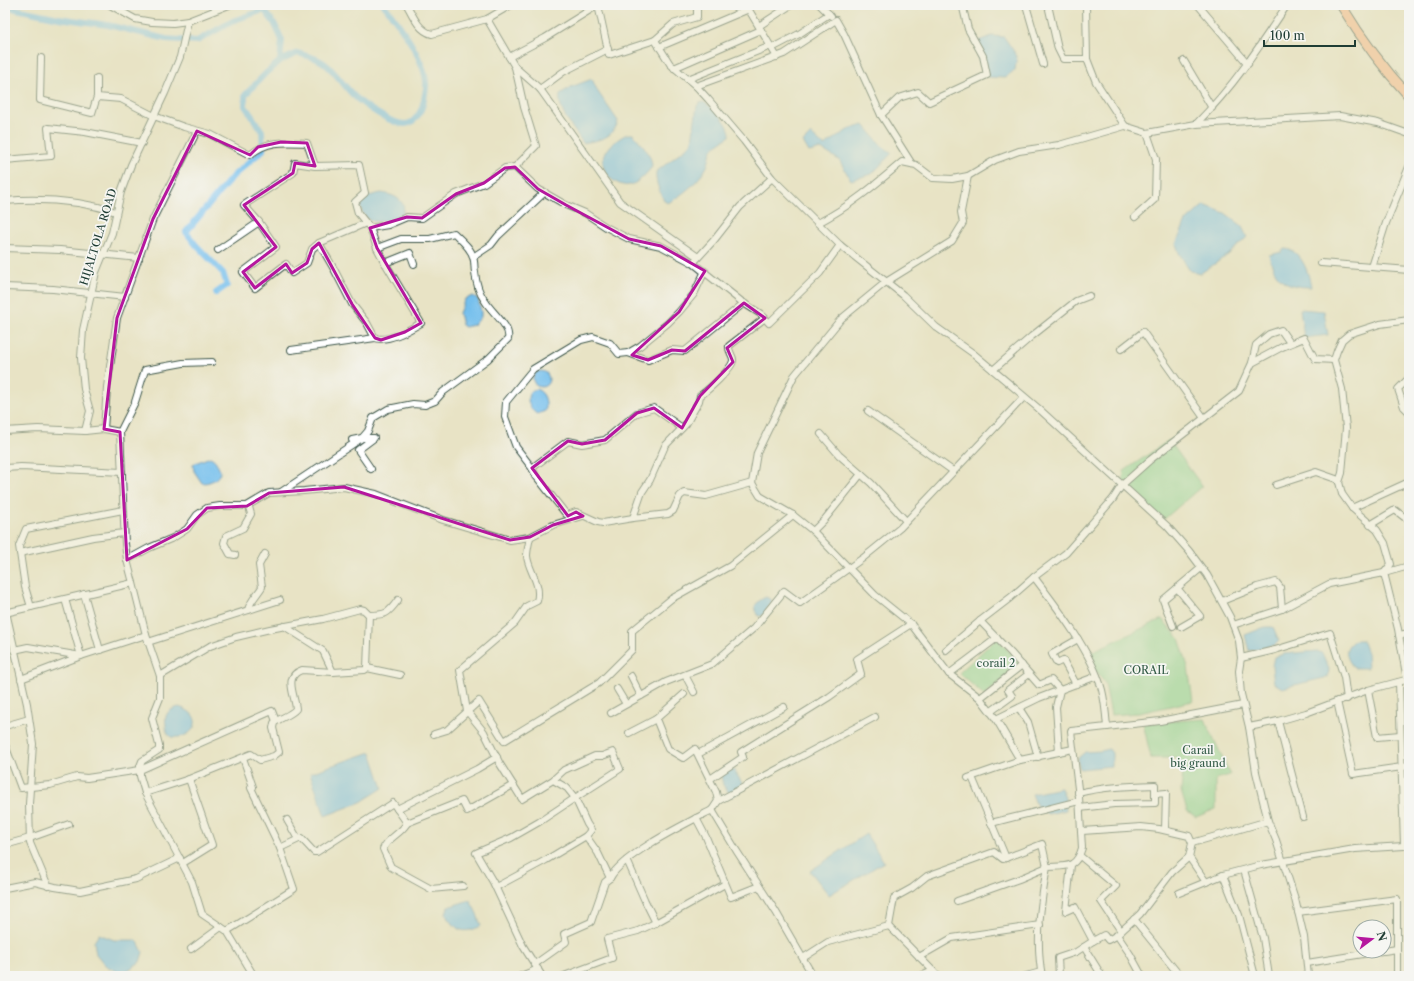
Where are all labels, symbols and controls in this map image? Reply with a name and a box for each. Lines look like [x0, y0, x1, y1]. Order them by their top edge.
scale bar [1264, 22, 1355, 48]
text: 100 m [1270, 28, 1305, 43]
street label: HIJALTOLA ROAD [77, 187, 119, 287]
park label: corail 2 [977, 656, 1015, 670]
park label: CORAIL [1123, 663, 1169, 677]
park label: Carail big graund [1170, 743, 1226, 770]
north arrow [1352, 919, 1392, 959]
text: N [1374, 930, 1390, 943]

